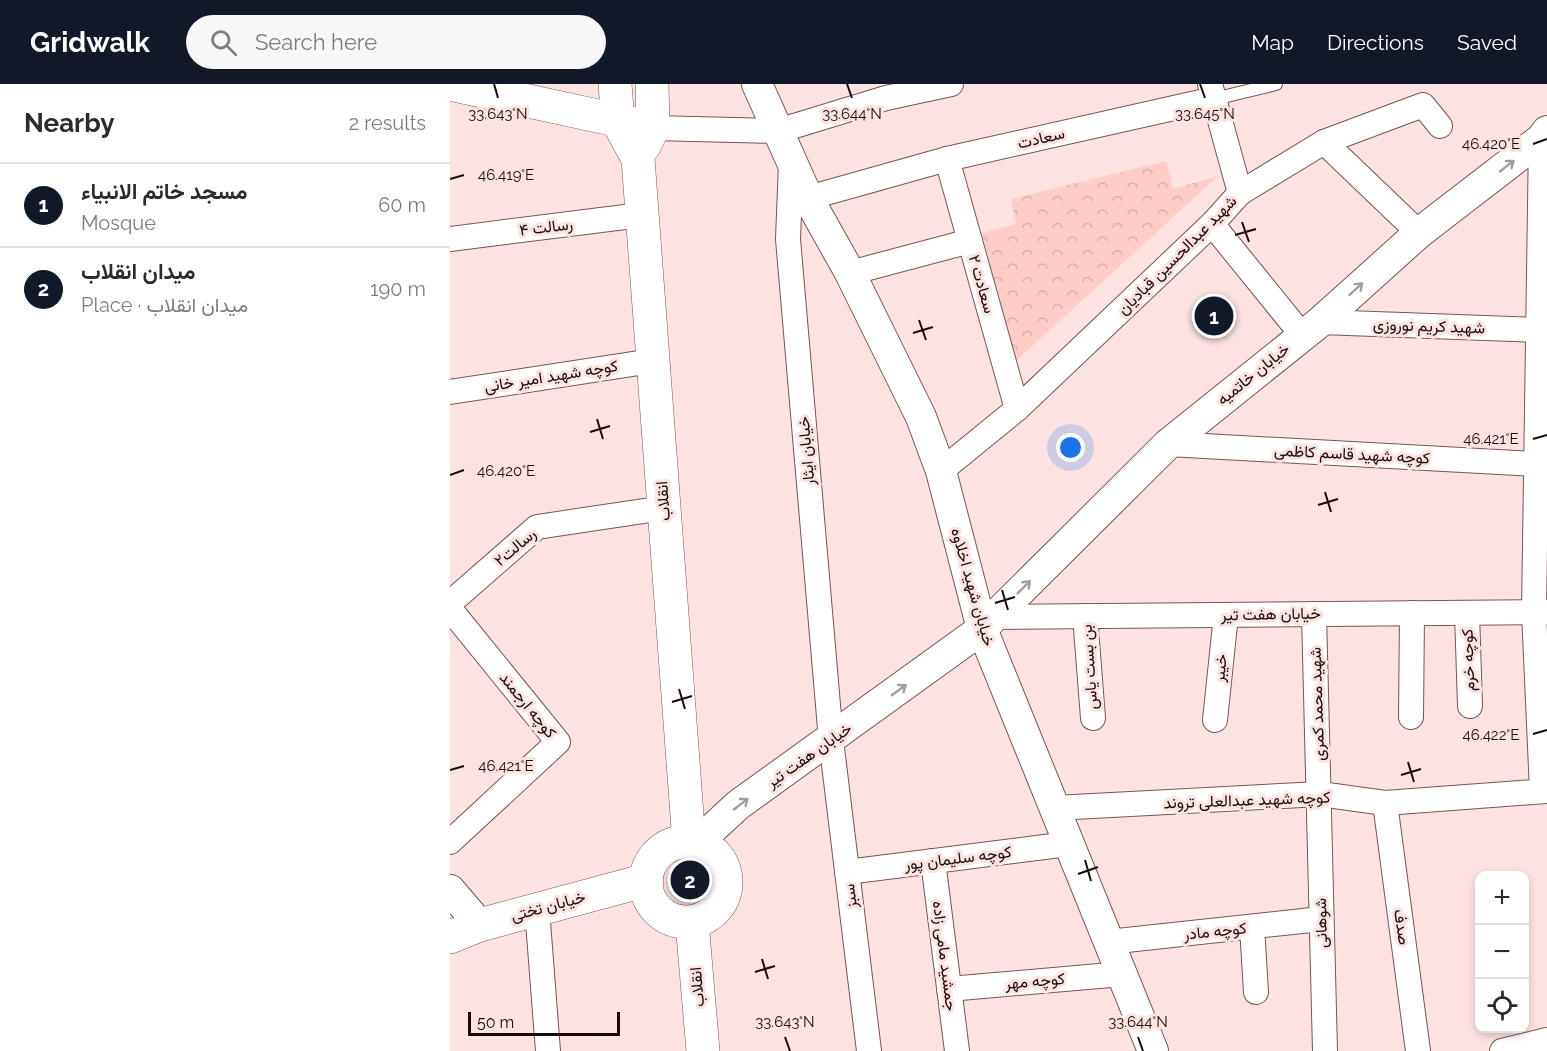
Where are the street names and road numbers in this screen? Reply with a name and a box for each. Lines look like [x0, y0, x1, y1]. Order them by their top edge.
street label: سعادت [1016, 123, 1066, 153]
street label: شهید عبدالحسین قبادیان [1113, 191, 1241, 319]
street label: رسالت ۴ [518, 214, 574, 241]
street label: سعادت ۲ [965, 253, 999, 315]
street label: شهید کریم نوروزی [1373, 315, 1485, 338]
street label: خیابان خاتمیه [1213, 339, 1293, 409]
street label: کوچه شهید امیر خانی [483, 356, 619, 398]
street label: خیابان ایثار [794, 415, 820, 487]
street label: کوچه شهید قاسم کاظمی [1273, 440, 1430, 470]
street label: انقلاب [652, 480, 674, 522]
street label: رسالت۲ [490, 524, 540, 571]
street label: خیابان شهید اخلاوه [946, 526, 999, 649]
street label: خیابان هفت تیر [1220, 604, 1321, 625]
street label: بن بست یاس [1077, 624, 1102, 710]
street label: کوچه خرم [1457, 628, 1481, 692]
street label: شهید محمد کمری [1306, 647, 1329, 761]
street label: خیبر [1209, 653, 1232, 684]
street label: کوچه ارجمند [494, 668, 560, 743]
street label: خیابان هفت تیر [762, 718, 856, 793]
street label: کوچه شهید عبدالعلی تروند [1163, 788, 1331, 814]
street label: کوچه سلیمان پور [902, 842, 1013, 876]
street label: سبز [839, 883, 862, 910]
street label: خیابان تختی [509, 887, 588, 926]
street label: شوهانی [1311, 898, 1332, 948]
street label: جمشید مامی زاده [928, 900, 961, 1013]
street label: صدف [1390, 908, 1414, 946]
street label: کوچه مادر [1182, 918, 1248, 946]
street label: انقلاب [686, 966, 708, 1008]
street label: کوچه مهر [1003, 969, 1066, 995]

